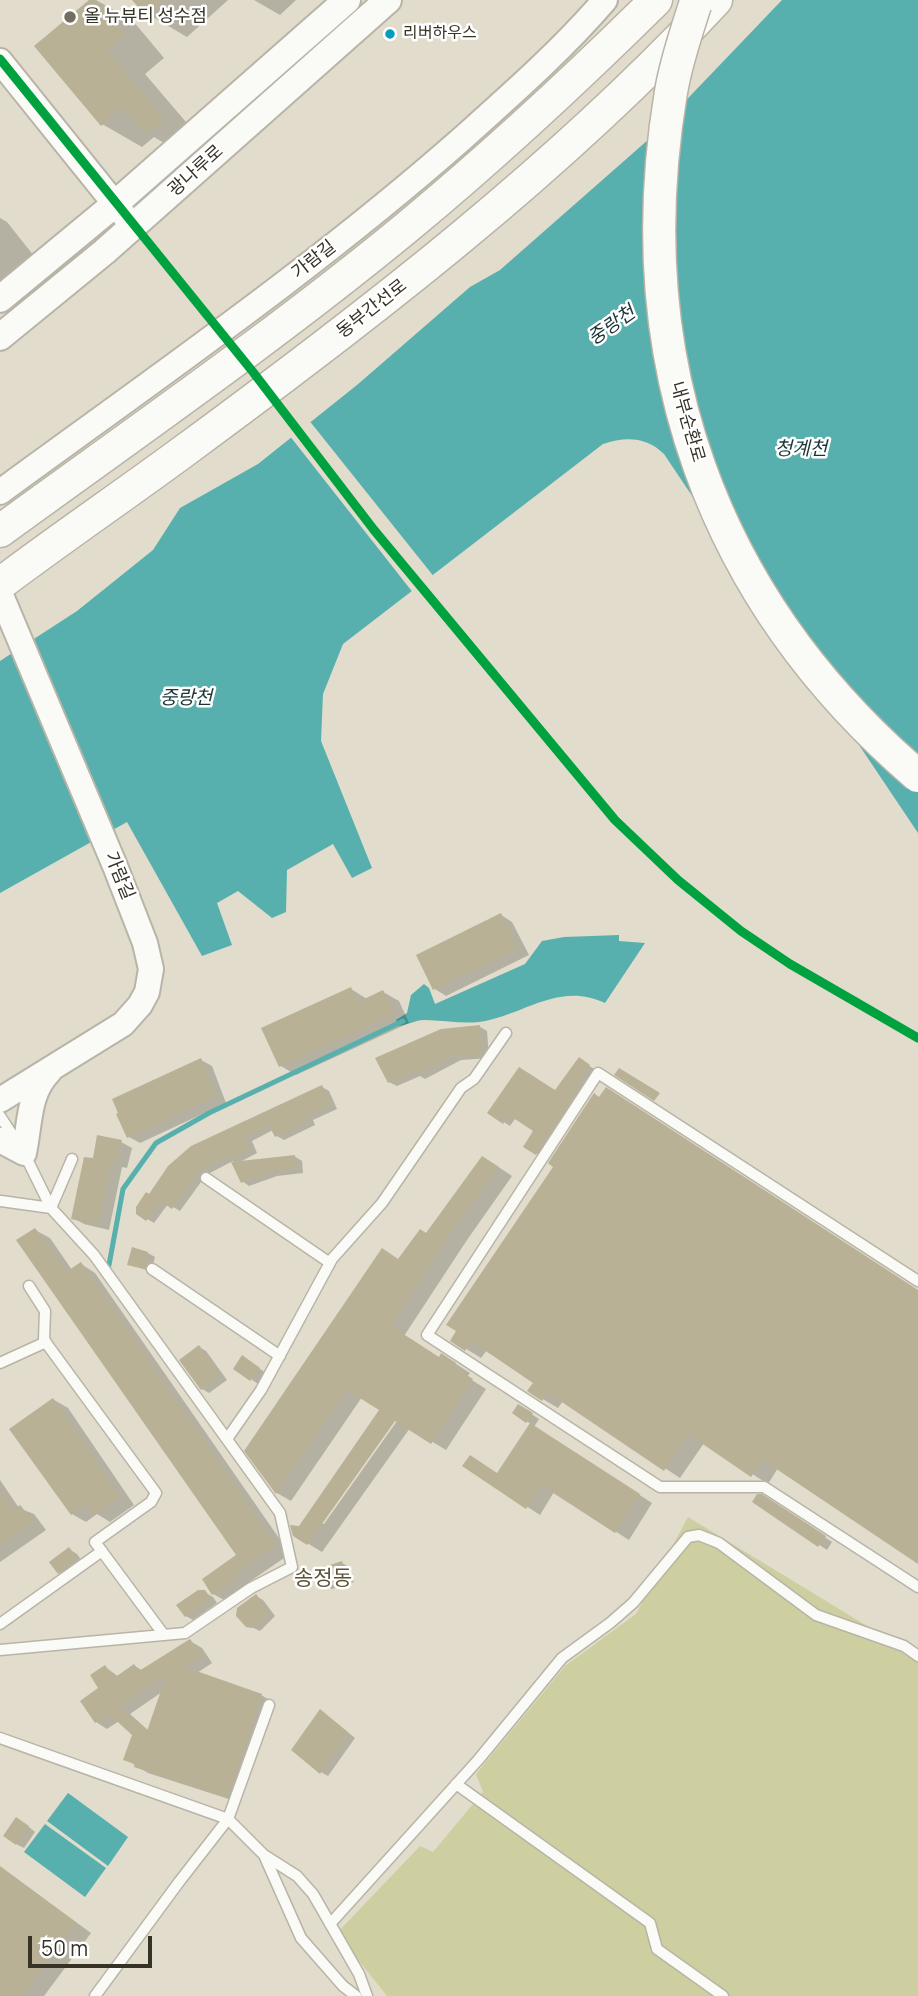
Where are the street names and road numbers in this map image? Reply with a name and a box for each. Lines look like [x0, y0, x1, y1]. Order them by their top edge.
street label: 광나루로 [164, 141, 228, 201]
street label: 가람길 [288, 236, 340, 284]
street label: 동부간선로 [333, 275, 411, 343]
street label: 내부순환로 [665, 379, 709, 465]
street label: 가람길 [100, 849, 138, 903]

